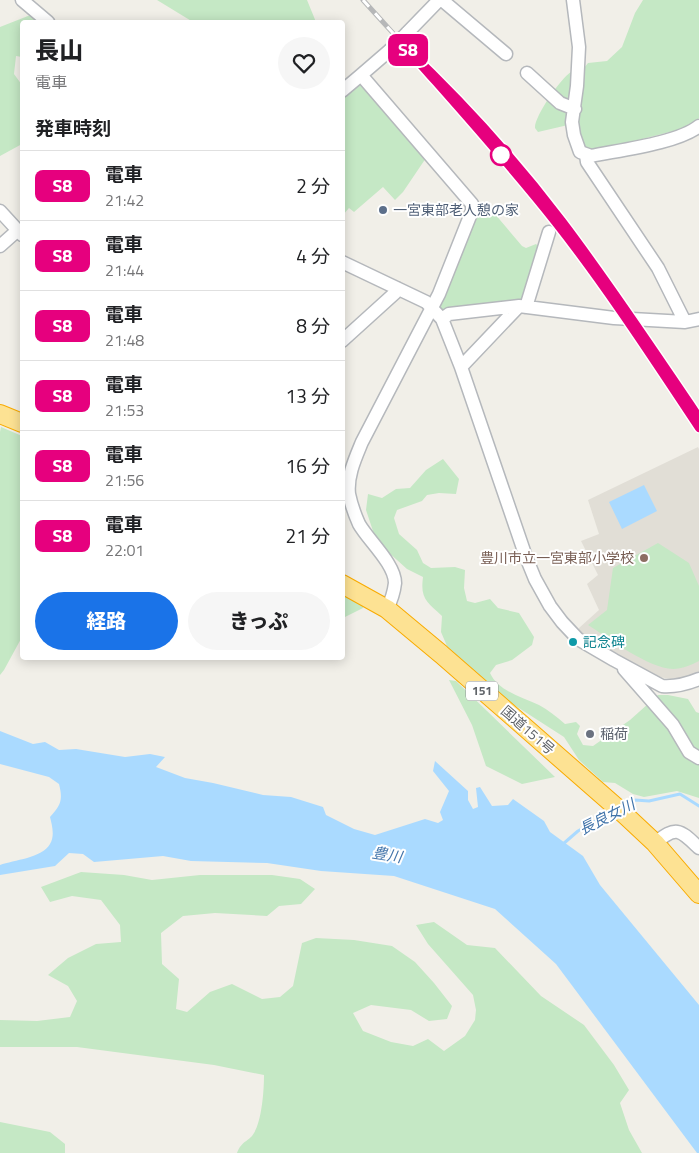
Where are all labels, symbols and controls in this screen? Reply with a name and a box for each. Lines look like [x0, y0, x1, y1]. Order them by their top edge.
text: 長山 [35, 32, 83, 68]
line badge: S8 [386, 34, 430, 66]
text: S8 [398, 36, 418, 63]
button: heart [278, 37, 330, 89]
text: 電車 [35, 70, 67, 94]
text: 発車時刻 [35, 113, 111, 142]
unlabelled marker [490, 144, 512, 166]
text: 電車 [105, 159, 143, 188]
text: 2 分 [296, 171, 330, 200]
text: S8 [53, 172, 72, 199]
text: 21:42 [105, 188, 144, 212]
place label: 一宮東部老人憩の家 [393, 199, 519, 220]
marker: 一宮東部老人憩の家 [377, 204, 389, 216]
text: 電車 [105, 229, 143, 258]
text: 4 分 [296, 241, 330, 270]
text: S8 [53, 242, 72, 269]
text: 21:44 [105, 258, 144, 282]
text: 電車 [105, 299, 143, 328]
text: 8 分 [296, 311, 330, 340]
text: S8 [53, 312, 72, 339]
text: 21:48 [105, 328, 144, 352]
text: 電車 [105, 369, 143, 398]
text: 13 分 [286, 381, 330, 410]
text: S8 [53, 382, 72, 409]
text: 21:53 [105, 398, 144, 422]
text: 電車 [105, 439, 143, 468]
text: 16 分 [286, 451, 330, 480]
text: S8 [53, 452, 72, 479]
text: 21:56 [105, 468, 144, 492]
text: 電車 [105, 509, 143, 538]
text: 21 分 [286, 521, 330, 550]
text: S8 [53, 522, 72, 549]
text: 22:01 [105, 538, 144, 562]
place label: 豊川市立一宮東部小学校 [480, 547, 634, 568]
marker: 豊川市立一宮東部小学校 [638, 552, 650, 564]
button: 経路 [35, 592, 178, 650]
button: きっぷ [188, 592, 330, 650]
place label: 記念碑 [583, 631, 625, 652]
marker: 記念碑 [567, 636, 579, 648]
road number: 151 [466, 681, 498, 700]
street label: 国道151号 [497, 700, 560, 759]
place label: 稲荷 [600, 723, 628, 744]
marker: 稲荷 [584, 728, 596, 740]
water label: 長良女川 [575, 792, 640, 840]
water label: 豊川 [370, 841, 406, 869]

